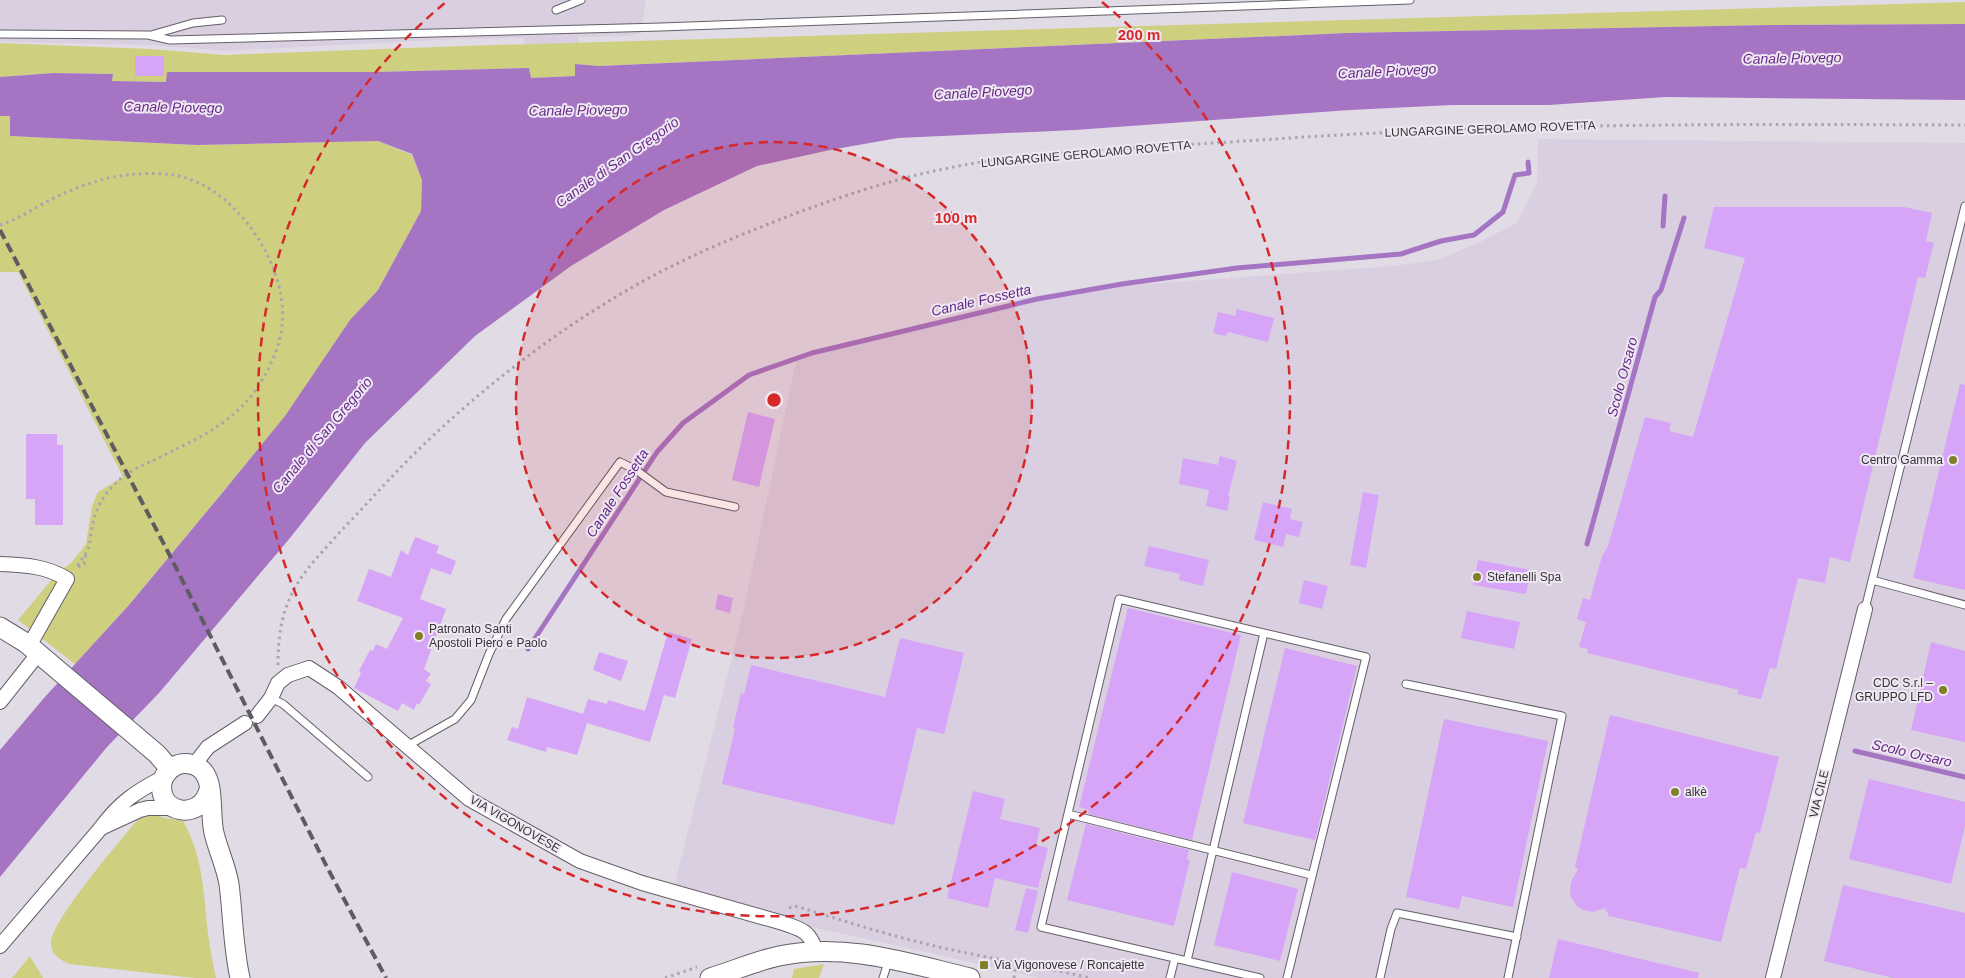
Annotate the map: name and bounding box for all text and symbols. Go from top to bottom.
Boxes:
text: 200 m [1118,26,1160,43]
water label: Canale Piovego [1742,49,1842,67]
water label: Canale Piovego [1337,60,1437,82]
water label: Canale Piovego [933,81,1033,103]
water label: Canale Piovego [123,98,223,116]
water label: Canale Piovego [528,101,628,119]
water label: Canale di San Gregorio [552,113,682,211]
street label: LUNGARGINE GEROLAMO ROVETTA [1384,118,1596,140]
street label: LUNGARGINE GEROLAMO ROVETTA [980,138,1192,170]
text: 100 m [935,209,977,226]
water label: Canale Fossetta [930,281,1033,319]
water label: Scolo Orsaro [1604,335,1640,419]
water label: Canale di San Gregorio [269,374,375,496]
centre of rings [765,391,783,409]
water label: Canale Fossetta [583,446,652,540]
place label: Centro Gamma [1861,453,1943,467]
marker: Centro Gamma [1947,454,1959,466]
place label: Stefanelli Spa [1487,570,1561,584]
marker: Stefanelli Spa [1471,571,1483,583]
place label: Patronato Santi Apostoli Piero e Paolo [429,622,547,650]
marker: Patronato Santi Apostoli Piero e Paolo [413,630,425,642]
place label: CDC S.r.l – GRUPPO LFD [1855,676,1933,704]
marker: CDC S.r.l – GRUPPO LFD [1937,684,1949,696]
water label: Scolo Orsaro [1870,736,1954,770]
street label: VIA CILE [1806,769,1832,819]
place label: alkè [1685,785,1707,799]
marker: alkè [1669,786,1681,798]
street label: VIA VIGONOVESE [467,792,563,856]
place label: Via Vigonovese / Roncajette [994,958,1145,972]
marker: Via Vigonovese / Roncajette [978,959,990,971]

